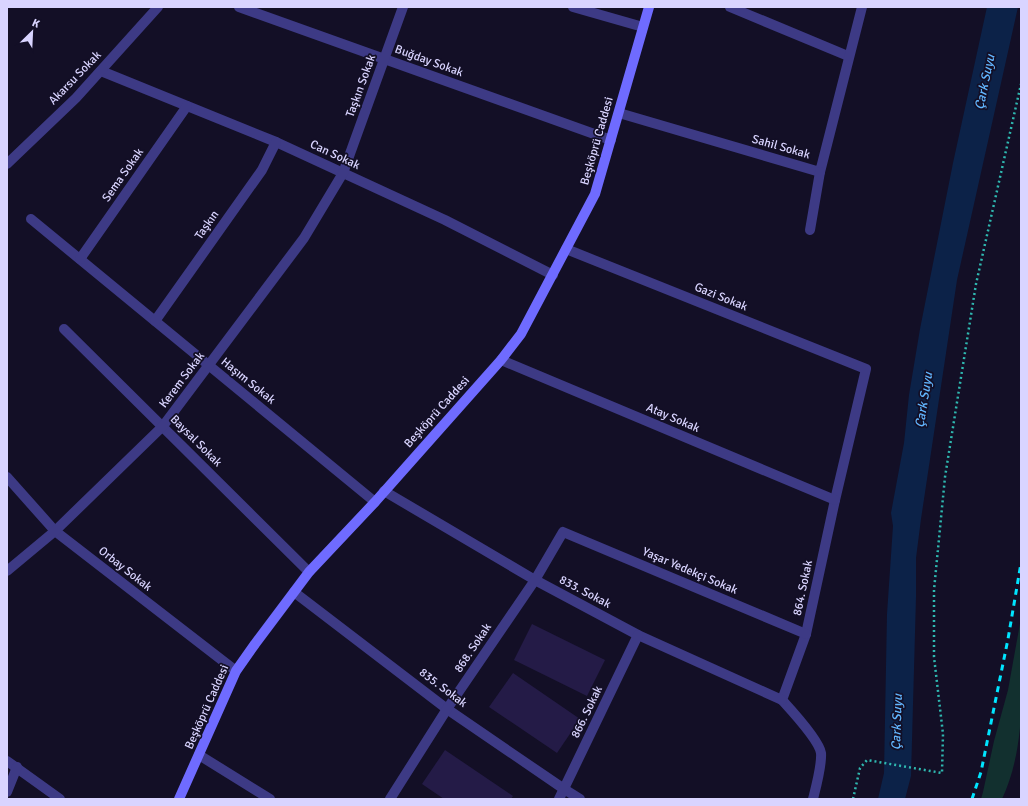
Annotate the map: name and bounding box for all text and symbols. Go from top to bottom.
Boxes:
north arrow [12,12,52,52]
text: K [30,16,42,31]
street label: Buğday Sokak [393,42,465,80]
street label: Akarsu Sokak [46,48,104,108]
water label: Çark Suyu [971,52,999,111]
street label: Taşkın Sokak [343,53,379,119]
street label: Beşköprü Caddesi [577,95,617,187]
street label: Sahil Sokak [750,132,812,162]
street label: Can Sokak [308,137,362,173]
street label: Sema Sokak [99,145,147,205]
street label: Taşkın [192,208,222,242]
street label: Gazi Sokak [692,280,750,314]
street label: Kerem Sokak [156,349,208,411]
street label: Haşım Sokak [218,354,278,408]
water label: Çark Suyu [912,370,936,429]
street label: Beşköprü Caddesi [401,373,473,451]
street label: Atay Sokak [644,400,702,436]
street label: Baysal Sokak [167,412,225,470]
street label: Orbay Sokak [95,543,155,595]
street label: Yaşar Yedekçi Sokak [640,544,740,598]
street label: 864. Sokak [790,559,816,617]
street label: 833. Sokak [557,572,613,612]
street label: 868. Sokak [451,620,495,676]
street label: Beşköprü Caddesi [182,662,232,752]
street label: 835. Sokak [416,665,470,711]
street label: 866. Sokak [568,683,606,741]
water label: Çark Suyu [888,693,906,750]

